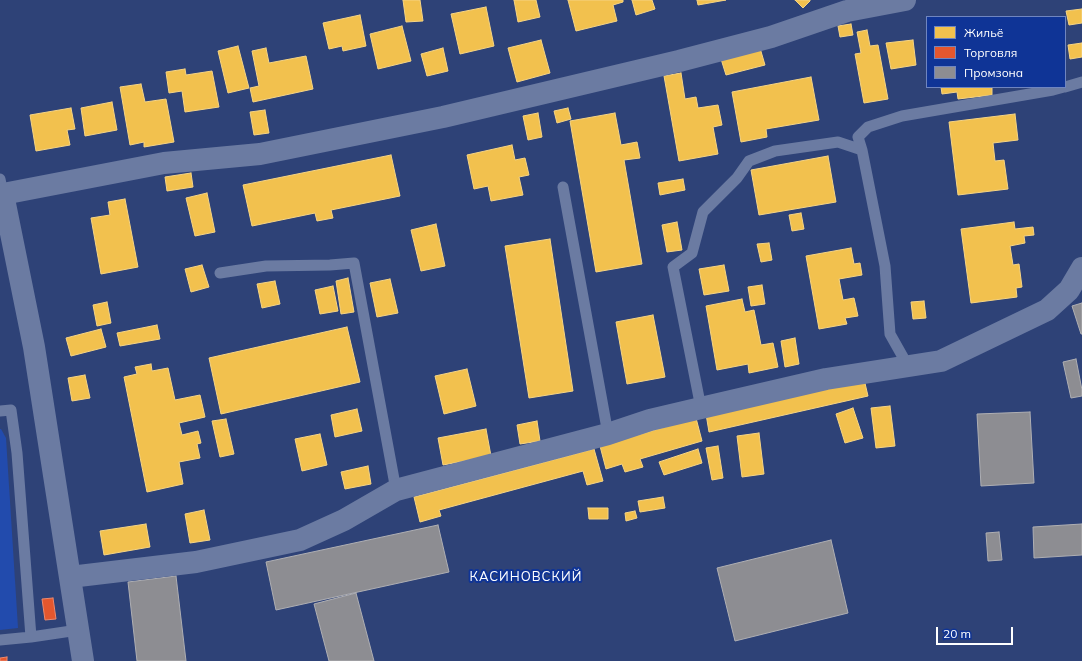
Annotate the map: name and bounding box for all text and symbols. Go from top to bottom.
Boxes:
legend [926,16,1066,88]
text: Жильё [964,25,1003,40]
text: Торговля [964,45,1017,60]
text: Промзона [964,65,1023,80]
district label: КАСИНОВСКИЙ [470,569,582,585]
scale bar [938,619,1015,645]
text: 20 m [943,626,971,641]

